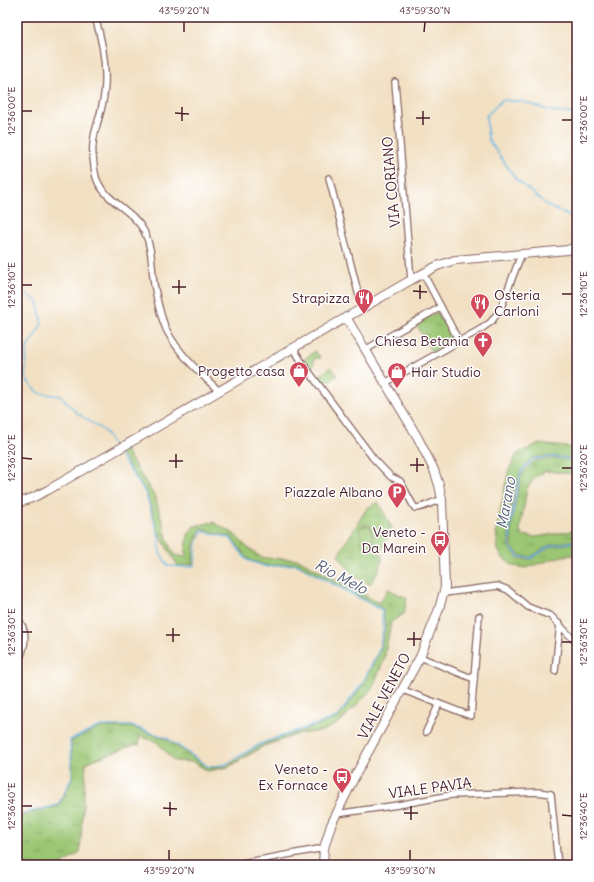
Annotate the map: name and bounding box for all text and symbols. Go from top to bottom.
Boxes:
text: 43°59'20"N [159,4,209,17]
text: 43°59'30"N [400,4,450,17]
text: 12°36'00"E [5,87,18,135]
text: 12°36'00"E [577,96,590,144]
street label: VIA CORIANO [378,135,404,228]
text: 12°36'10"E [5,262,18,308]
text: 12°36'10"E [577,271,590,317]
place label: Osteria Carloni [494,286,540,320]
restaurant icon: Strapizza [353,287,375,315]
place label: Strapizza [292,289,350,307]
restaurant icon: Osteria Carloni [469,292,491,320]
church icon: Chiesa Betania [472,330,494,358]
place label: Chiesa Betania [375,332,469,350]
shop icon: Progetto casa [288,360,310,388]
shop icon: Hair Studio [386,361,408,389]
place label: Progetto casa [198,362,285,380]
place label: Hair Studio [411,363,481,381]
text: 12°36'20"E [5,434,18,482]
text: 12°36'20"E [577,444,590,492]
water label: Marano [492,474,520,530]
parking icon: Piazzale Albano [386,481,408,509]
place label: Piazzale Albano [284,483,383,501]
place label: Veneto - Da Marein [361,523,426,557]
bus stop icon: Veneto - Da Marein [429,529,451,557]
water label: Rio Melo [312,555,372,599]
text: 12°36'30"E [5,608,18,656]
text: 12°36'30"E [577,618,590,666]
street label: VIALE VENETO [354,649,414,742]
place label: Veneto - Ex Fornace [258,760,328,794]
bus stop icon: Veneto - Ex Fornace [331,766,353,794]
street label: VIALE PAVIA [387,773,473,803]
text: 12°36'40"E [5,782,18,830]
text: 12°36'40"E [577,792,590,840]
text: 43°59'20"N [144,864,194,877]
text: 43°59'30"N [385,864,435,877]

